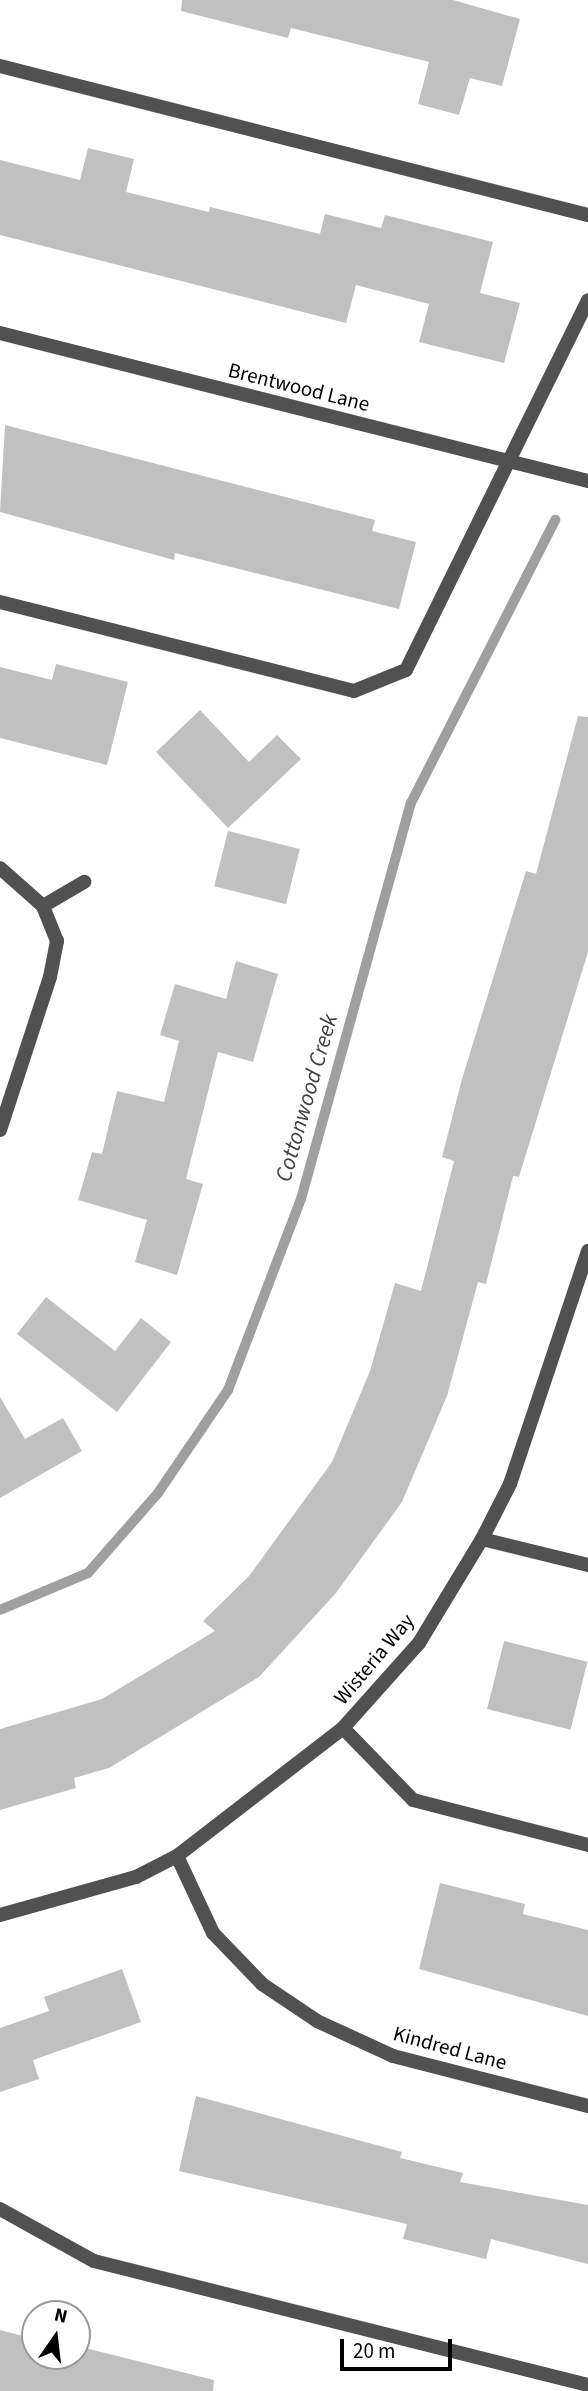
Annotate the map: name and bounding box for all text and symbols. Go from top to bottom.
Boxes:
street label: Brentwood Lane [226,357,372,417]
water label: Cottonwood Creek [270,1011,344,1185]
street label: Wisteria Way [329,1608,419,1710]
street label: Kindred Lane [390,2021,510,2075]
north arrow [21,2300,91,2370]
text: N [51,2301,70,2331]
scale bar [343,2324,455,2368]
text: 20 m [353,2336,395,2366]

